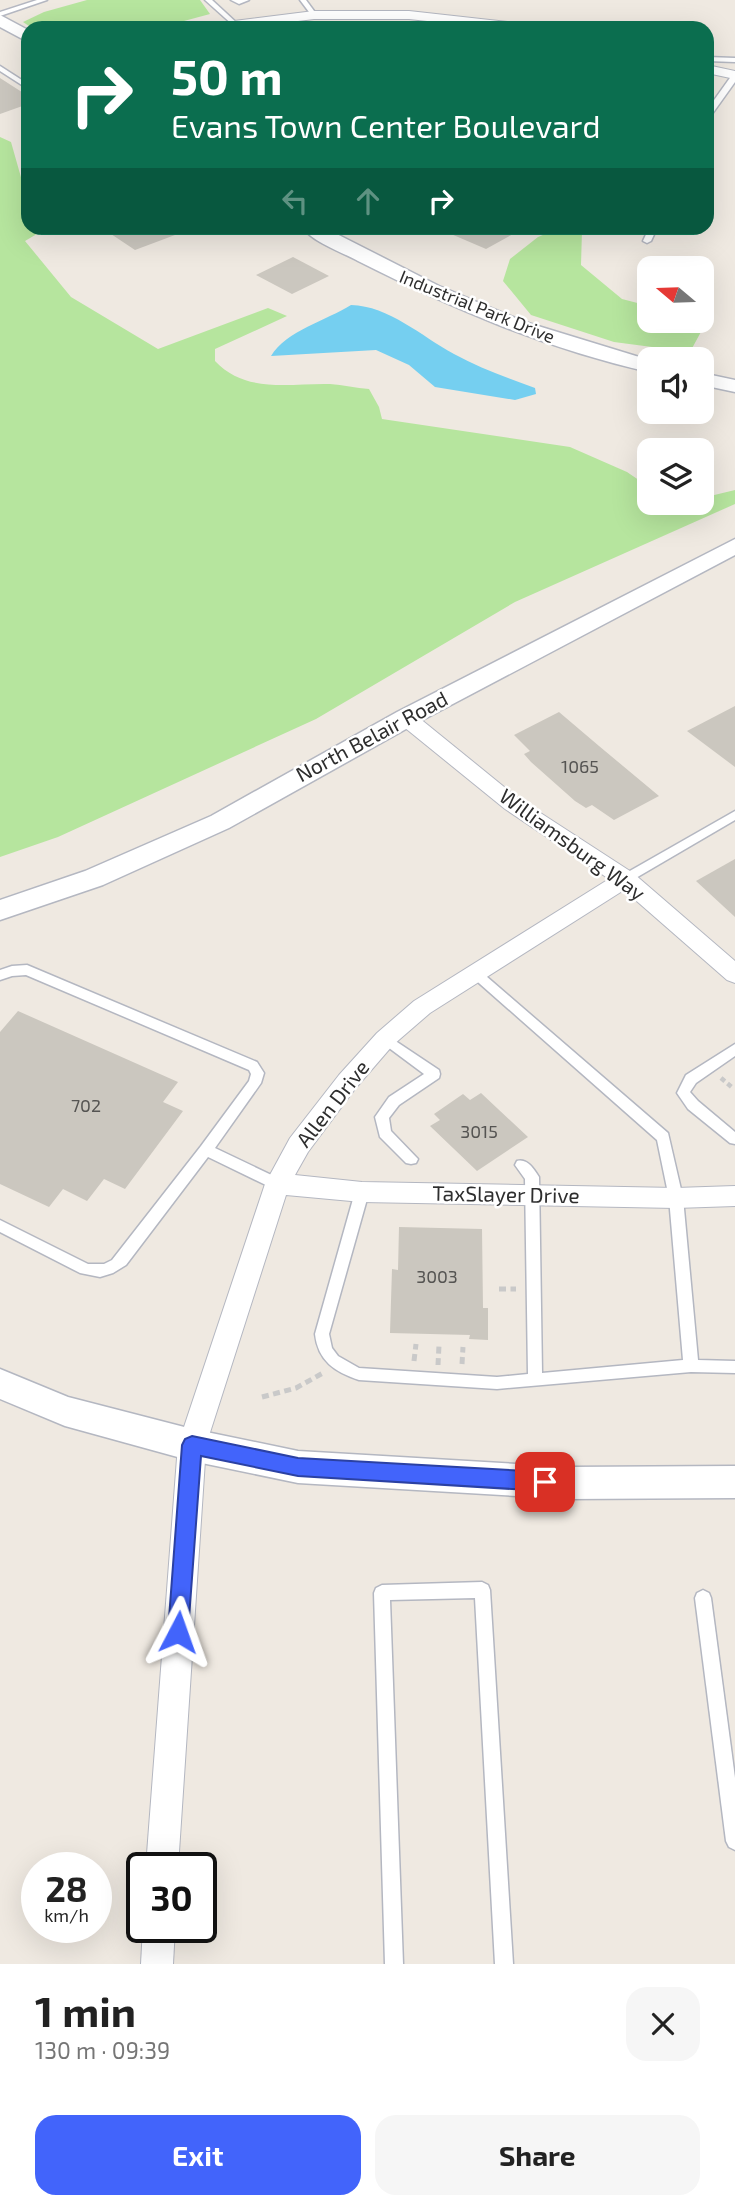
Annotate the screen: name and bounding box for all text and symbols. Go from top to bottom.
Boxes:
text: 50 m [171,46,283,105]
icon: right [56,49,147,140]
text: Evans Town Center Boulevard [171,106,600,144]
icon: left [276,182,314,220]
icon: ahead [349,182,387,220]
icon: right [422,182,460,220]
north arrow [637,256,714,332]
map controls [637,256,714,515]
street label: Industrial Park Drive [396,265,558,347]
button: sound [637,347,714,424]
button: layers [637,438,714,515]
street label: North Belair Road [291,685,451,786]
house number: 1065 [561,755,599,777]
street label: Williamsburg Way [495,783,651,905]
street label: Allen Drive [290,1055,374,1152]
house number: 702 [71,1094,101,1116]
house number: 3015 [460,1120,498,1142]
street label: TaxSlayer Drive [432,1180,580,1207]
house number: 3003 [416,1265,458,1287]
pin [515,1452,575,1512]
icon: arrive [526,1463,564,1501]
position arrow [141,1595,215,1669]
speed limit sign: 30 [126,1852,217,1943]
text: 28 [45,1867,88,1909]
text: km/h [44,1904,89,1926]
text: 1 min [35,1985,136,2035]
button: close [626,1987,700,2061]
text: 130 m · 09:39 [35,2036,170,2064]
button: Exit [35,2115,361,2195]
button: Share [375,2115,700,2195]

